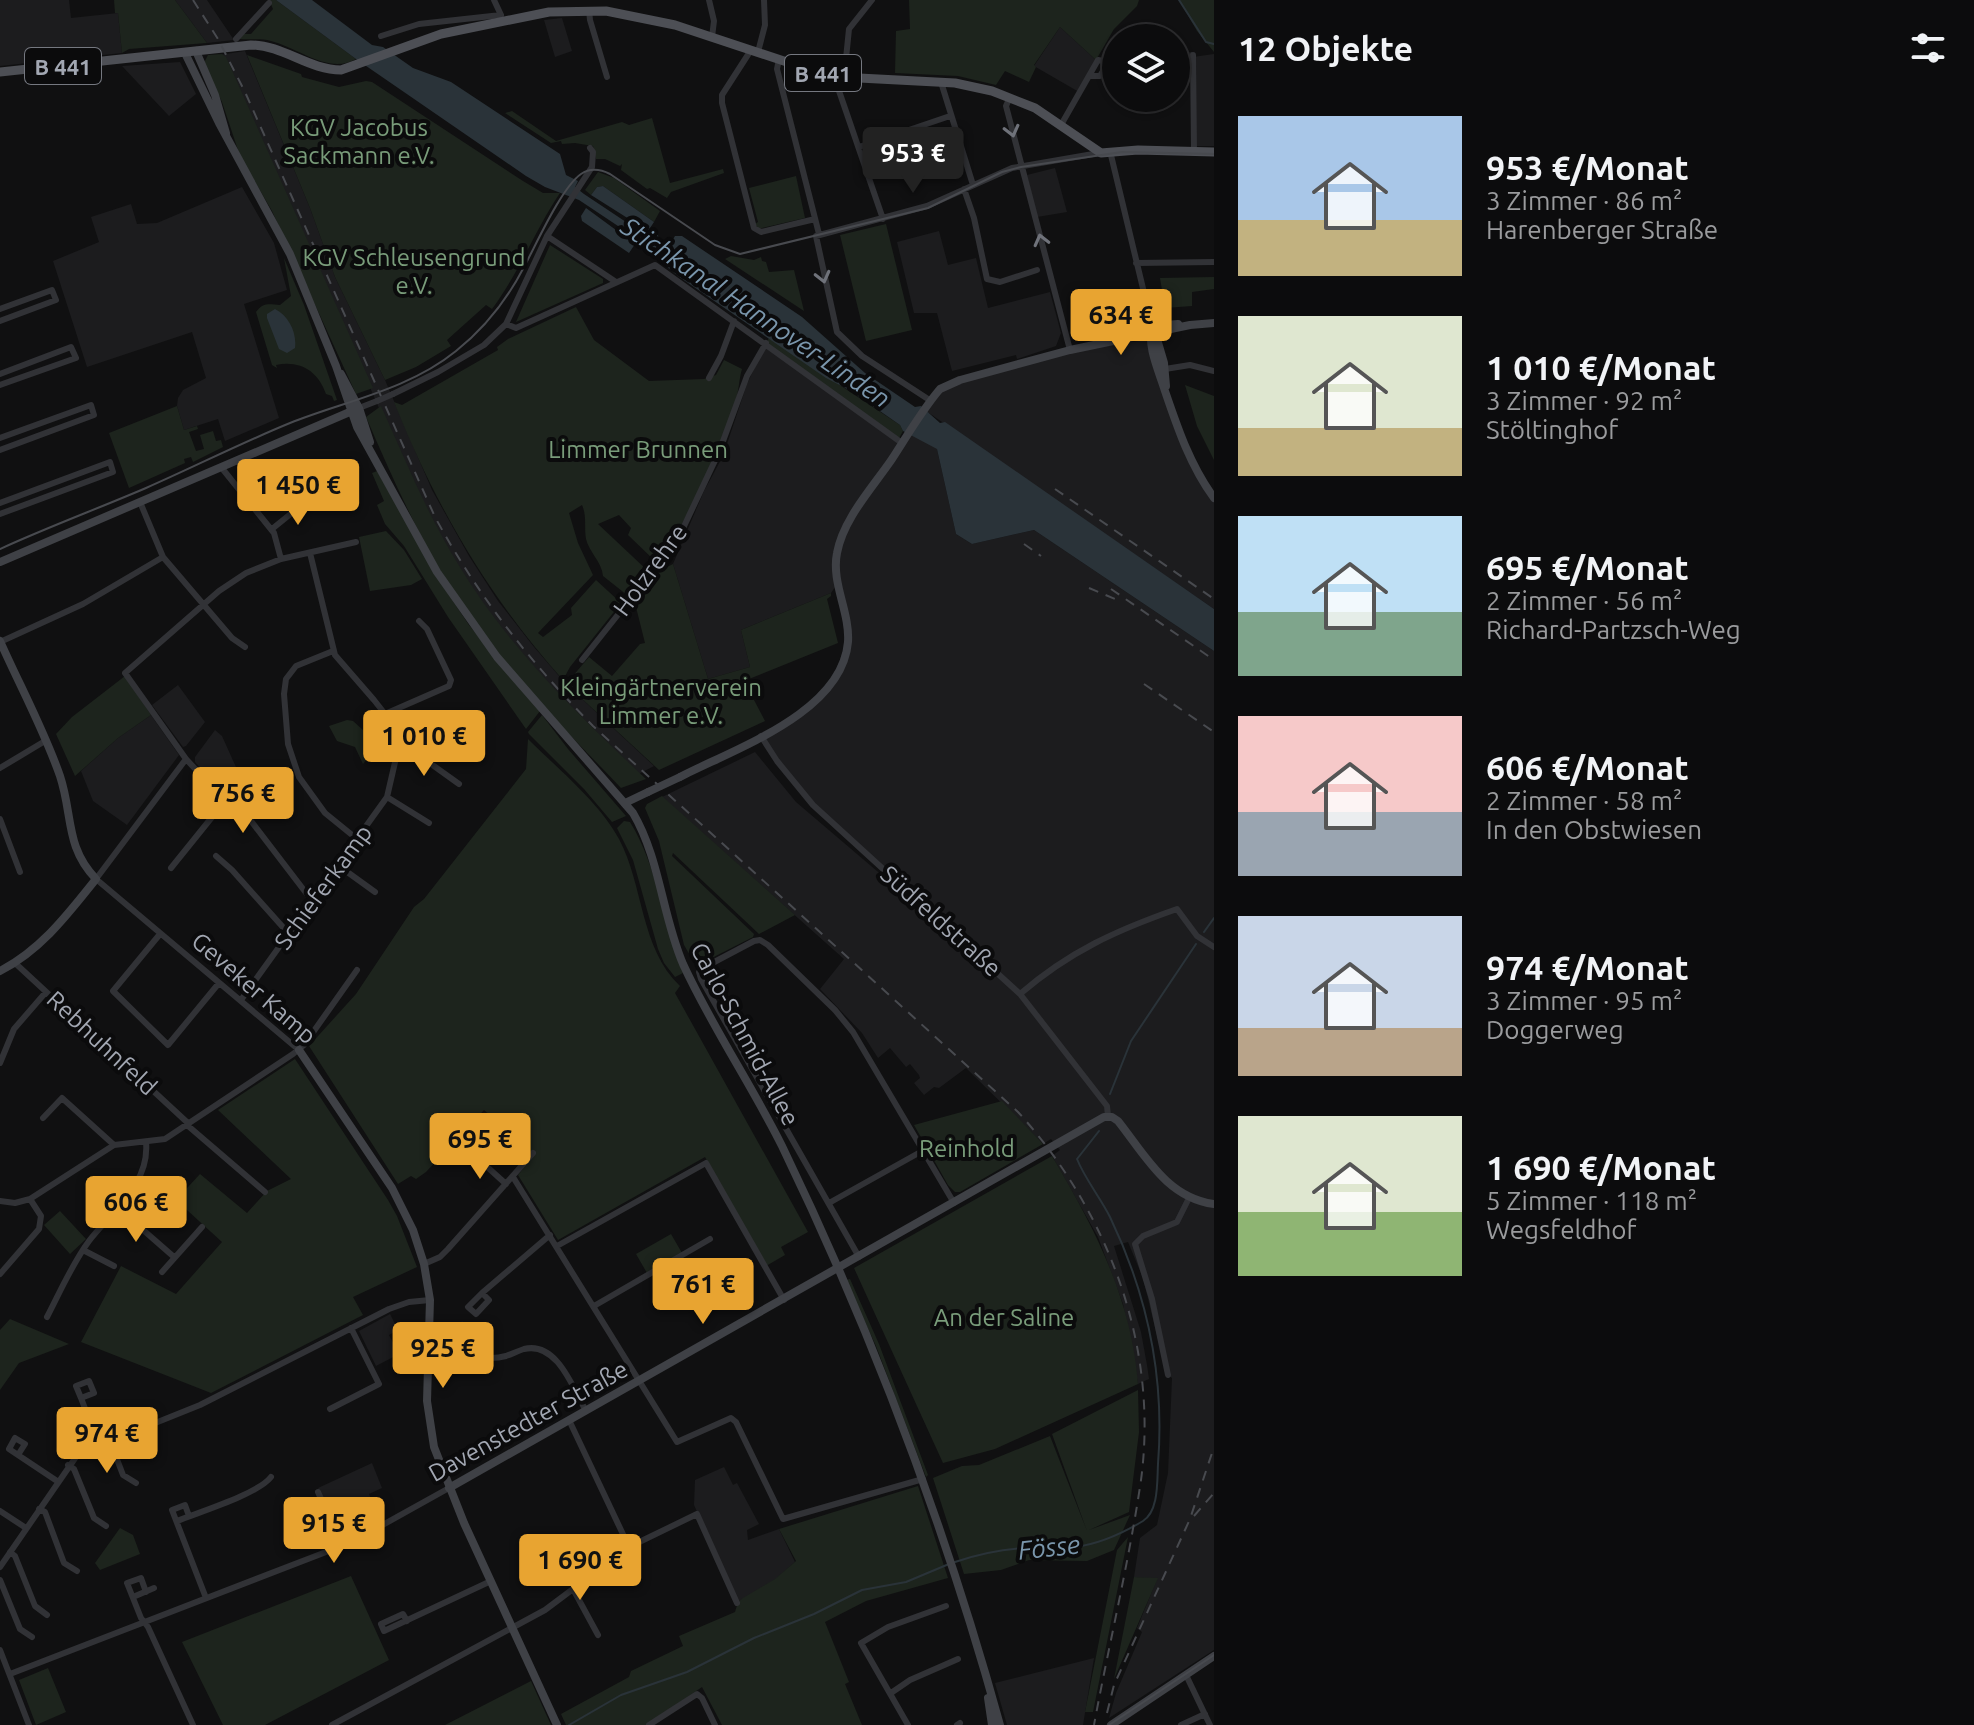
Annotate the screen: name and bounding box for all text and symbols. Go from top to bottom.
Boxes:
map controls [1102,24,1190,112]
button: layers [1102,24,1190,112]
icon: filters [1906,26,1950,70]
text: 12 Objekte [1238,29,1413,67]
road number: B 441 [25,48,101,84]
road number: B 441 [785,55,861,91]
park label: KGV Jacobus Sackmann e.V. [283,114,435,169]
one-way arrow [1003,123,1020,137]
pin: 953 € [857,127,969,195]
text: 953 € [881,138,945,167]
icon: home [1302,148,1398,244]
text: 953 €/Monat [1486,148,1689,186]
text: 3 Zimmer · 86 m² [1486,186,1682,215]
water label: Stichkanal Hannover-Linden [615,210,896,413]
text: Harenberger Straße [1486,215,1718,244]
one-way arrow [1034,234,1051,248]
park label: KGV Schleusengrund e.V. [303,244,525,299]
one-way arrow [814,269,831,283]
pin: 634 € [1065,289,1177,357]
text: 634 € [1089,300,1153,329]
icon: home [1302,348,1398,444]
text: 1 010 €/Monat [1486,348,1716,386]
text: 3 Zimmer · 92 m² [1486,386,1682,415]
text: Stöltinghof [1486,415,1618,444]
park label: Limmer Brunnen [548,436,728,463]
pin: 1 450 € [224,459,372,527]
text: 1 450 € [255,470,341,499]
street label: Holzrehre [608,519,692,621]
icon: home [1302,548,1398,644]
text: 695 €/Monat [1486,548,1689,586]
text: 2 Zimmer · 56 m² [1486,586,1682,615]
text: Richard-Partzsch-Weg [1486,615,1741,644]
park label: Kleingärtnerverein Limmer e.V. [560,674,762,729]
pin: 1 010 € [350,710,498,778]
text: 1 010 € [381,721,467,750]
icon: home [1302,748,1398,844]
text: 606 €/Monat [1486,748,1689,786]
pin: 756 € [187,767,299,835]
text: 756 € [211,778,275,807]
text: 2 Zimmer · 58 m² [1486,786,1682,815]
text: In den Obstwiesen [1486,815,1702,844]
street label: Schieferkamp [269,820,377,954]
street label: Südfeldstraße [875,860,1007,982]
street label: Geveker Kamp [187,927,321,1049]
street label: Carlo-Schmid-Allee [685,938,805,1130]
icon: home [1302,948,1398,1044]
text: 974 €/Monat [1486,948,1689,986]
street label: Rebhuhnfeld [42,985,162,1101]
text: 3 Zimmer · 95 m² [1486,986,1682,1015]
text: Doggerweg [1486,1015,1624,1044]
pin: 695 € [424,1113,536,1181]
text: 695 € [448,1124,512,1153]
park label: Reinhold [919,1135,1015,1162]
icon: home [1302,1148,1398,1244]
text: 1 690 €/Monat [1486,1148,1716,1186]
pin: 606 € [80,1176,192,1244]
text: 5 Zimmer · 118 m² [1486,1186,1697,1215]
text: 606 € [104,1187,168,1216]
text: Wegsfeldhof [1486,1215,1636,1244]
pin: 761 € [647,1258,759,1326]
text: 761 € [671,1269,735,1298]
park label: An der Saline [934,1304,1074,1331]
pin: 925 € [387,1322,499,1390]
text: 925 € [411,1333,475,1362]
street label: Davenstedter Straße [424,1355,632,1487]
pin: 974 € [51,1407,163,1475]
text: 974 € [75,1418,139,1447]
pin: 915 € [278,1497,390,1565]
text: 915 € [302,1508,366,1537]
water label: Fösse [1017,1529,1081,1565]
pin: 1 690 € [506,1534,654,1602]
text: 1 690 € [537,1545,623,1574]

